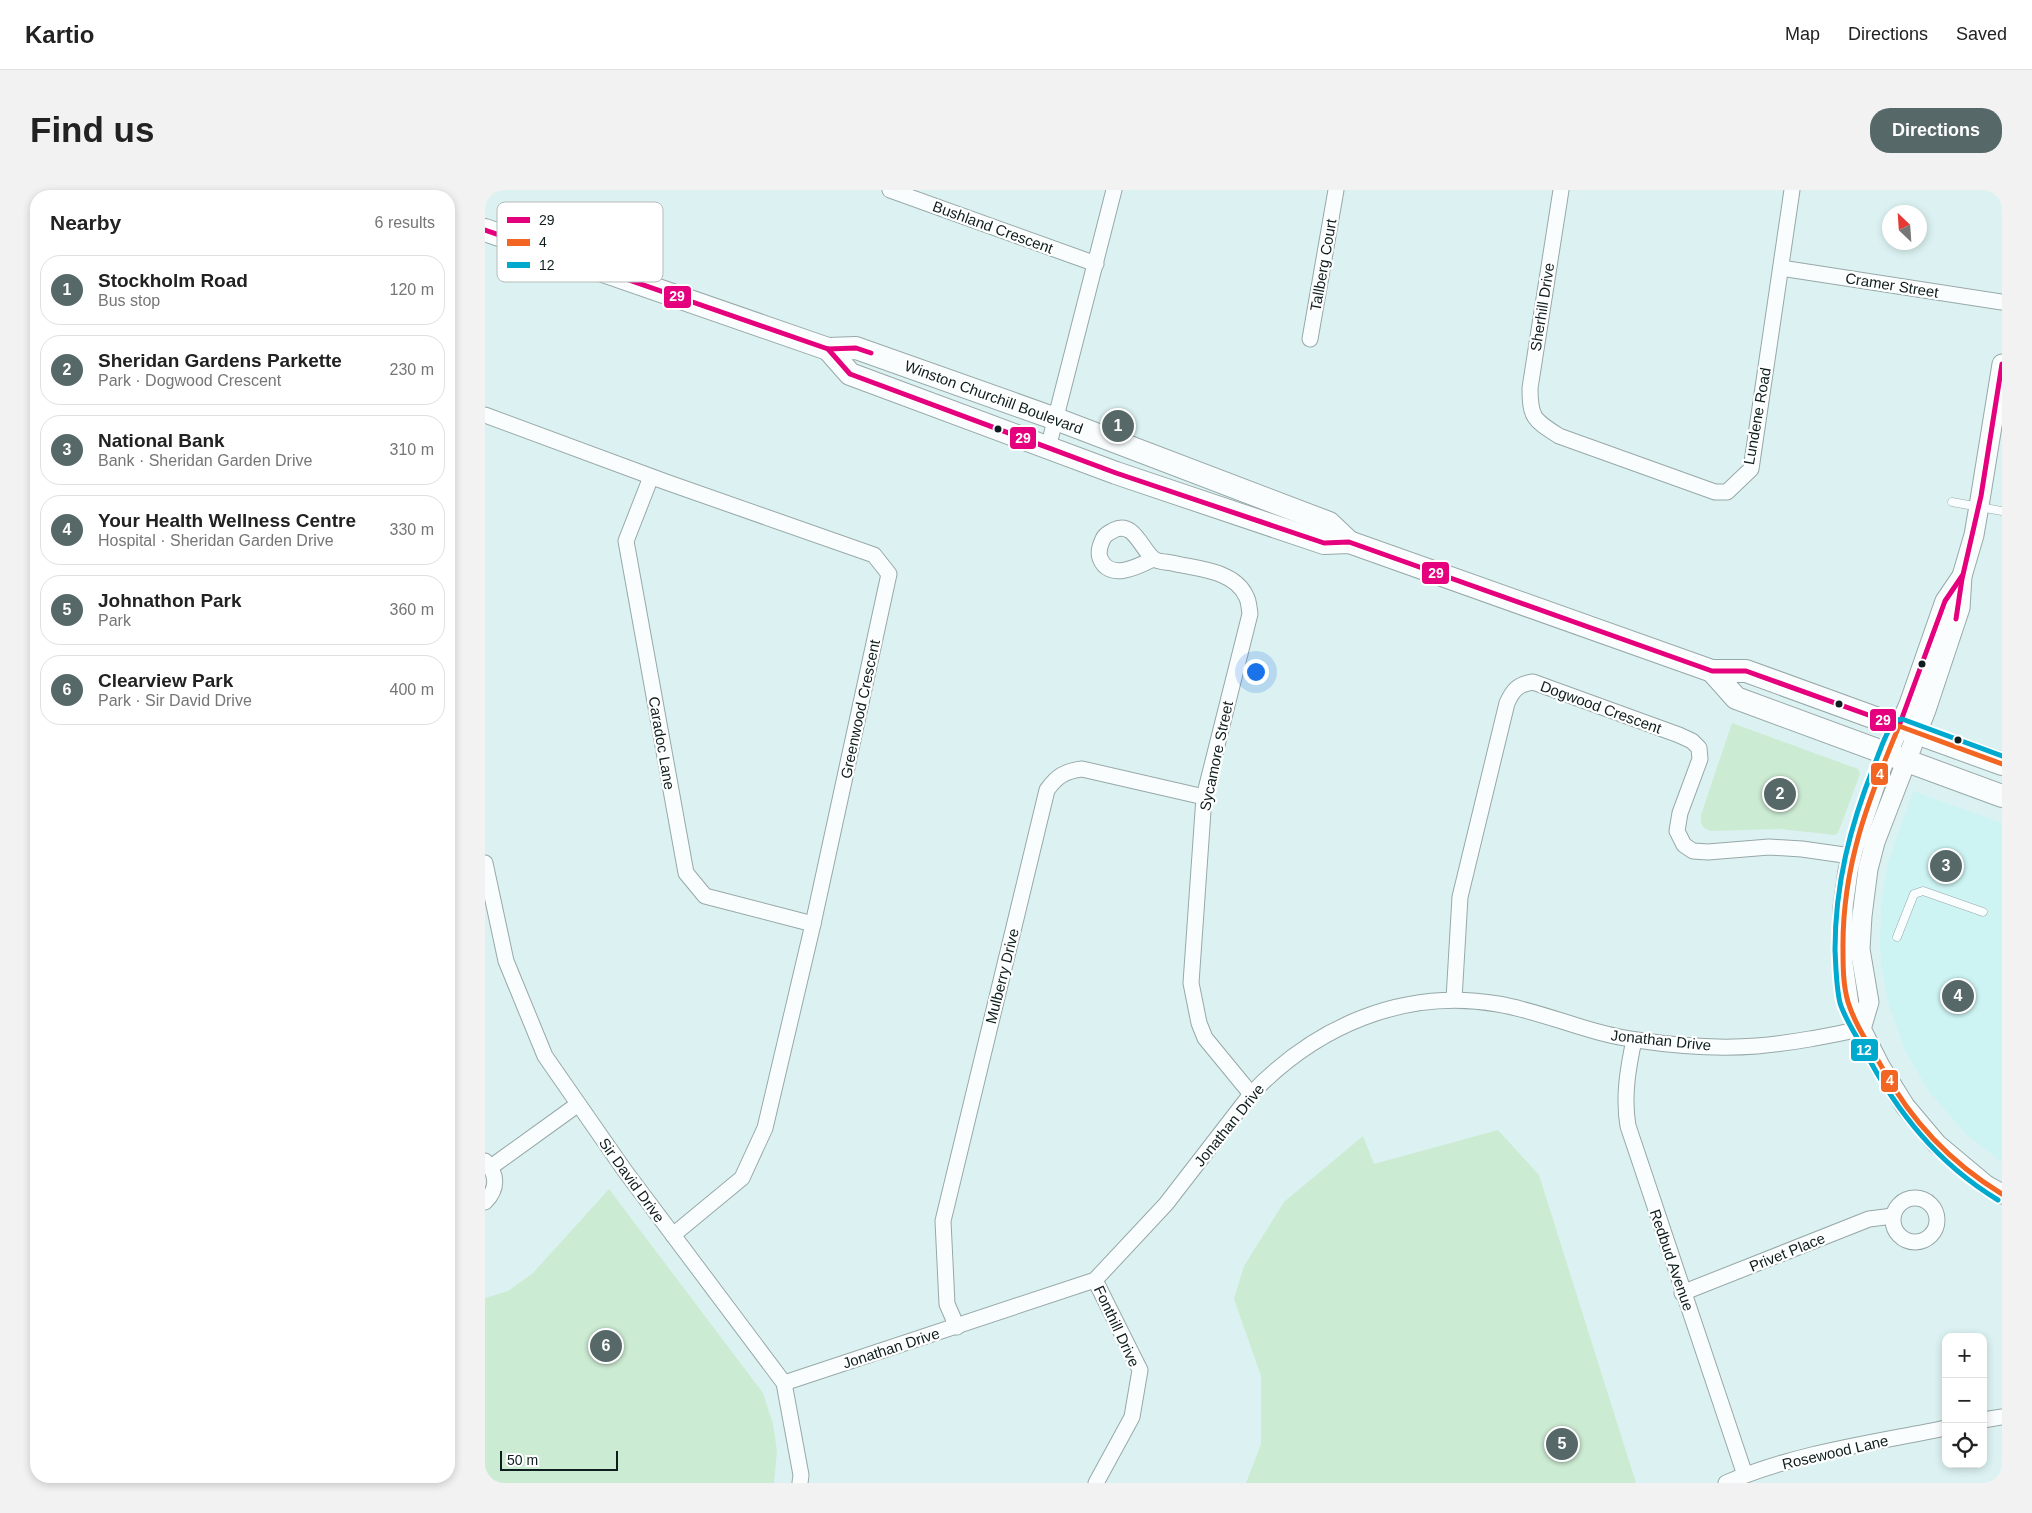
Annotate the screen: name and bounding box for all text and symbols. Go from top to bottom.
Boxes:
text: Kartio [25,21,94,48]
text: Map [1785,24,1820,44]
text: Directions [1848,24,1928,44]
text: Saved [1956,24,2007,44]
button: Directions [1870,108,2002,153]
text: Find us [30,110,154,149]
street label: Bushland Crescent [931,197,1056,257]
legend [497,202,663,282]
north arrow [1882,205,1927,250]
text: Nearby [50,211,121,234]
text: 29 [539,212,555,228]
text: 6 results [375,214,435,231]
street label: Tallberg Court [1307,217,1340,312]
text: 4 [539,234,547,250]
text: 12 [539,257,555,273]
street label: Sherhill Drive [1527,262,1557,352]
street label: Cramer Street [1844,269,1941,301]
text: Stockholm Road [98,270,248,291]
text: 1 [63,281,71,298]
text: 120 m [390,281,434,298]
line badge: 29 [663,285,692,309]
text: 29 [669,288,685,304]
text: Bus stop [98,292,160,309]
text: Sheridan Gardens Parkette [98,350,342,371]
street label: Winston Churchill Boulevard [903,357,1085,437]
text: 2 [63,361,71,378]
text: 230 m [390,361,434,378]
street label: Lundene Road [1740,366,1774,466]
text: Park · Dogwood Crescent [98,372,281,389]
pin: 1 [1102,407,1134,445]
unlabelled marker [993,424,1003,434]
line badge: 29 [1009,426,1037,450]
text: National Bank [98,430,225,451]
text: 29 [1015,430,1031,446]
text: 3 [63,441,71,458]
text: 310 m [390,441,434,458]
text: Bank · Sheridan Garden Drive [98,452,312,469]
text: Your Health Wellness Centre [98,510,356,531]
text: 4 [63,521,71,538]
text: 330 m [390,521,434,538]
text: Hospital · Sheridan Garden Drive [98,532,334,549]
line badge: 29 [1421,561,1450,585]
text: 29 [1428,565,1444,581]
text: Johnathon Park [98,590,242,611]
text: 5 [63,601,71,618]
text: 360 m [390,601,434,618]
text: Park [98,612,131,629]
street label: Greenwood Crescent [837,637,883,780]
your location [1243,659,1269,685]
unlabelled marker [1917,659,1927,669]
text: Clearview Park [98,670,233,691]
street label: Dogwood Crescent [1538,677,1665,737]
text: 6 [63,681,71,698]
text: 400 m [390,681,434,698]
text: Park · Sir David Drive [98,692,252,709]
street label: Caradoc Lane [645,695,679,791]
street label: Sycamore Street [1196,699,1236,812]
unlabelled marker [1834,699,1844,709]
line badge: 29 [1869,708,1897,732]
text: 29 [1875,712,1891,728]
unlabelled marker [1953,735,1963,745]
line badge: 4 [1870,762,1889,786]
text: 4 [1876,766,1884,782]
pin: 2 [1764,775,1796,813]
pin: 3 [1930,847,1962,885]
street label: Mulberry Drive [982,927,1022,1025]
pin: 4 [1942,977,1974,1015]
street label: Jonathan Drive [1610,1026,1712,1054]
line badge: 12 [1850,1038,1879,1062]
text: 12 [1856,1042,1872,1058]
line badge: 4 [1880,1069,1899,1093]
text: 4 [1886,1072,1894,1088]
street label: Jonathan Drive [1191,1080,1267,1170]
street label: Sir David Drive [596,1135,668,1225]
street label: Redbud Avenue [1647,1207,1697,1313]
street label: Privet Place [1747,1229,1827,1275]
street label: Fonthill Drive [1091,1283,1143,1369]
street label: Jonathan Drive [840,1324,942,1372]
pin: 6 [590,1327,622,1365]
map controls [1942,1333,1987,1468]
button: + [1942,1333,1987,1378]
button: − [1942,1378,1987,1423]
button: locate [1942,1423,1987,1468]
pin: 5 [1546,1425,1578,1463]
street label: Rosewood Lane [1780,1432,1890,1472]
scale bar [500,1448,617,1471]
text: 50 m [507,1452,538,1468]

